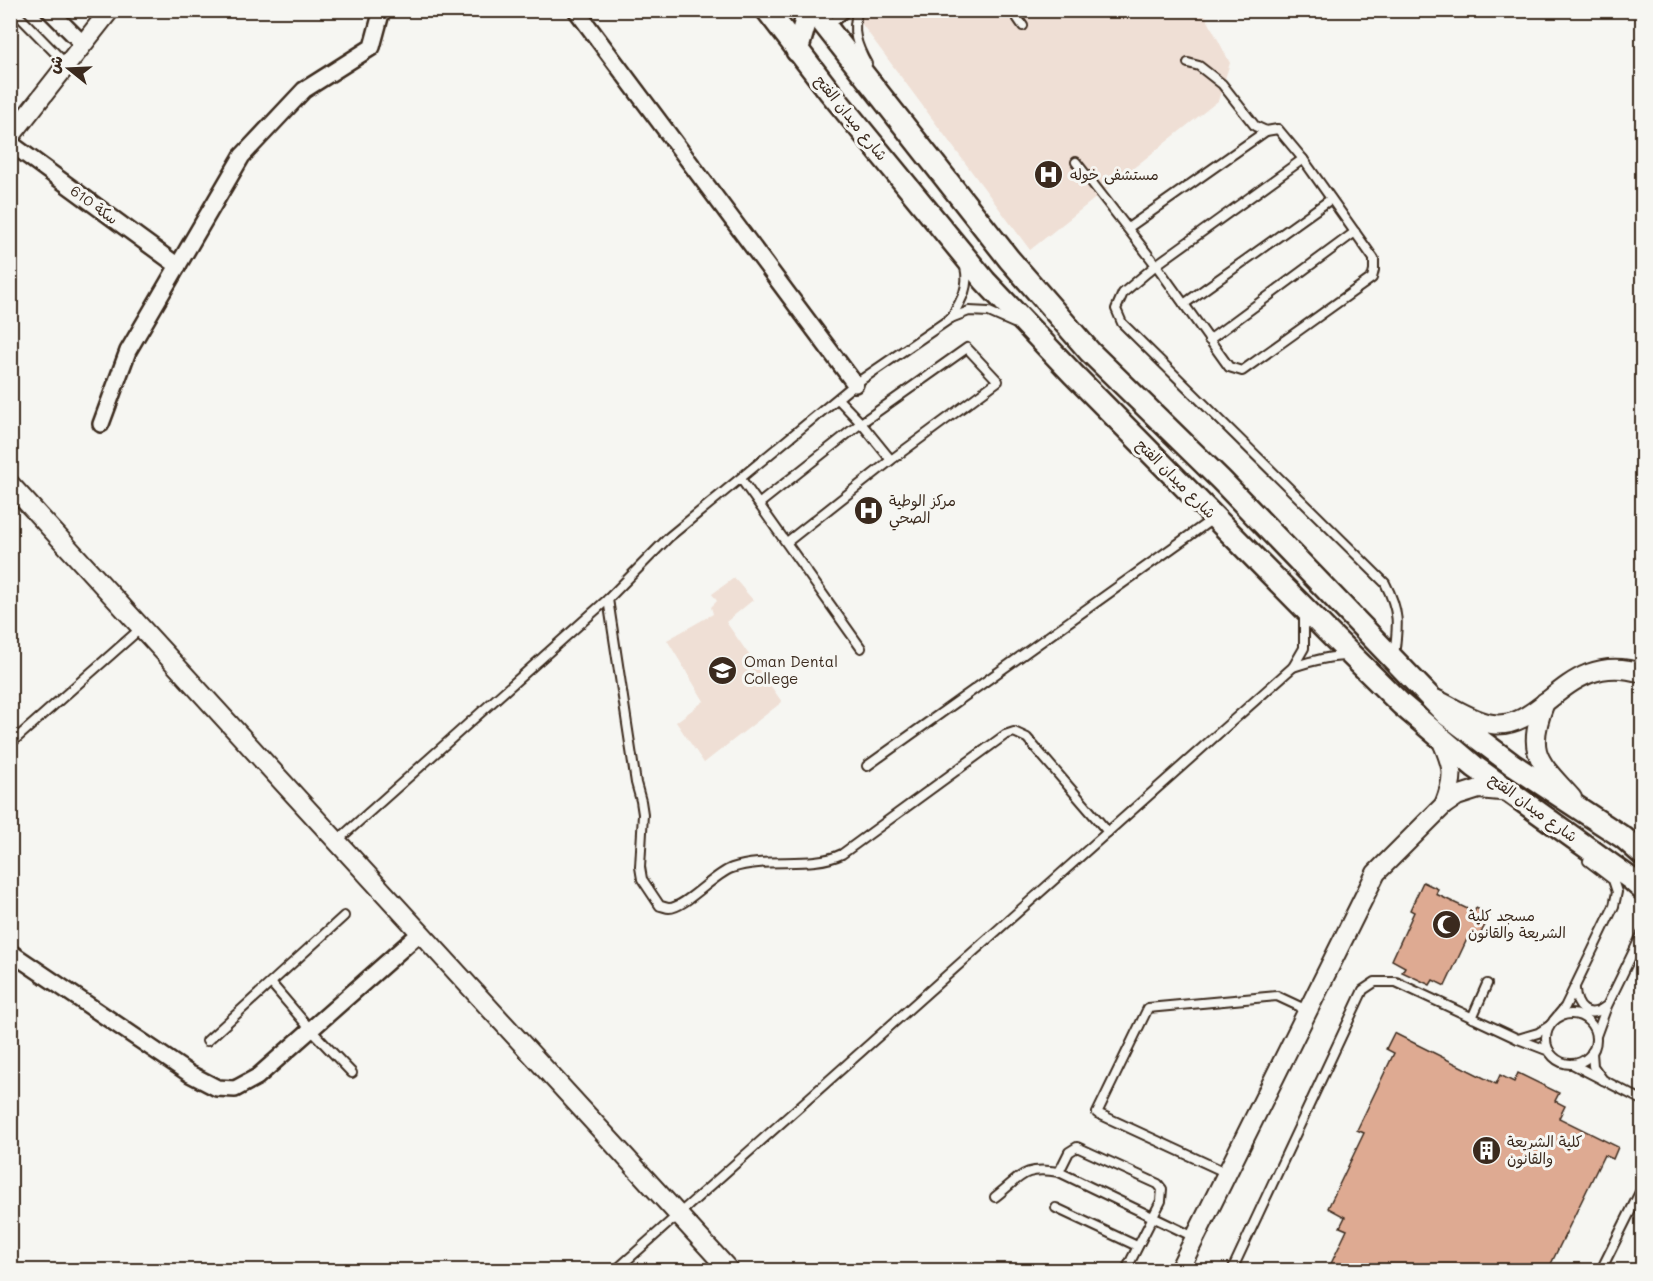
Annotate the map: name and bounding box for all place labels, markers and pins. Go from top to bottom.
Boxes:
hospital icon: مستشفى خوله [1033,159,1065,191]
place label: مستشفى خوله [1070,164,1159,185]
place label: مركز الوطية الصحي [889,490,956,531]
hospital icon: مركز الوطية الصحي [852,494,884,526]
place label: Oman Dental College [744,651,838,688]
school or university icon: Oman Dental College [707,655,739,687]
place label: مسجد كلية الشريعة والقانون [1468,905,1566,943]
mosque icon: مسجد كلية الشريعة والقانون [1431,909,1463,941]
place label: كلية الشريعة والقانون [1507,1131,1582,1169]
building icon: كلية الشريعة والقانون [1470,1135,1502,1167]

